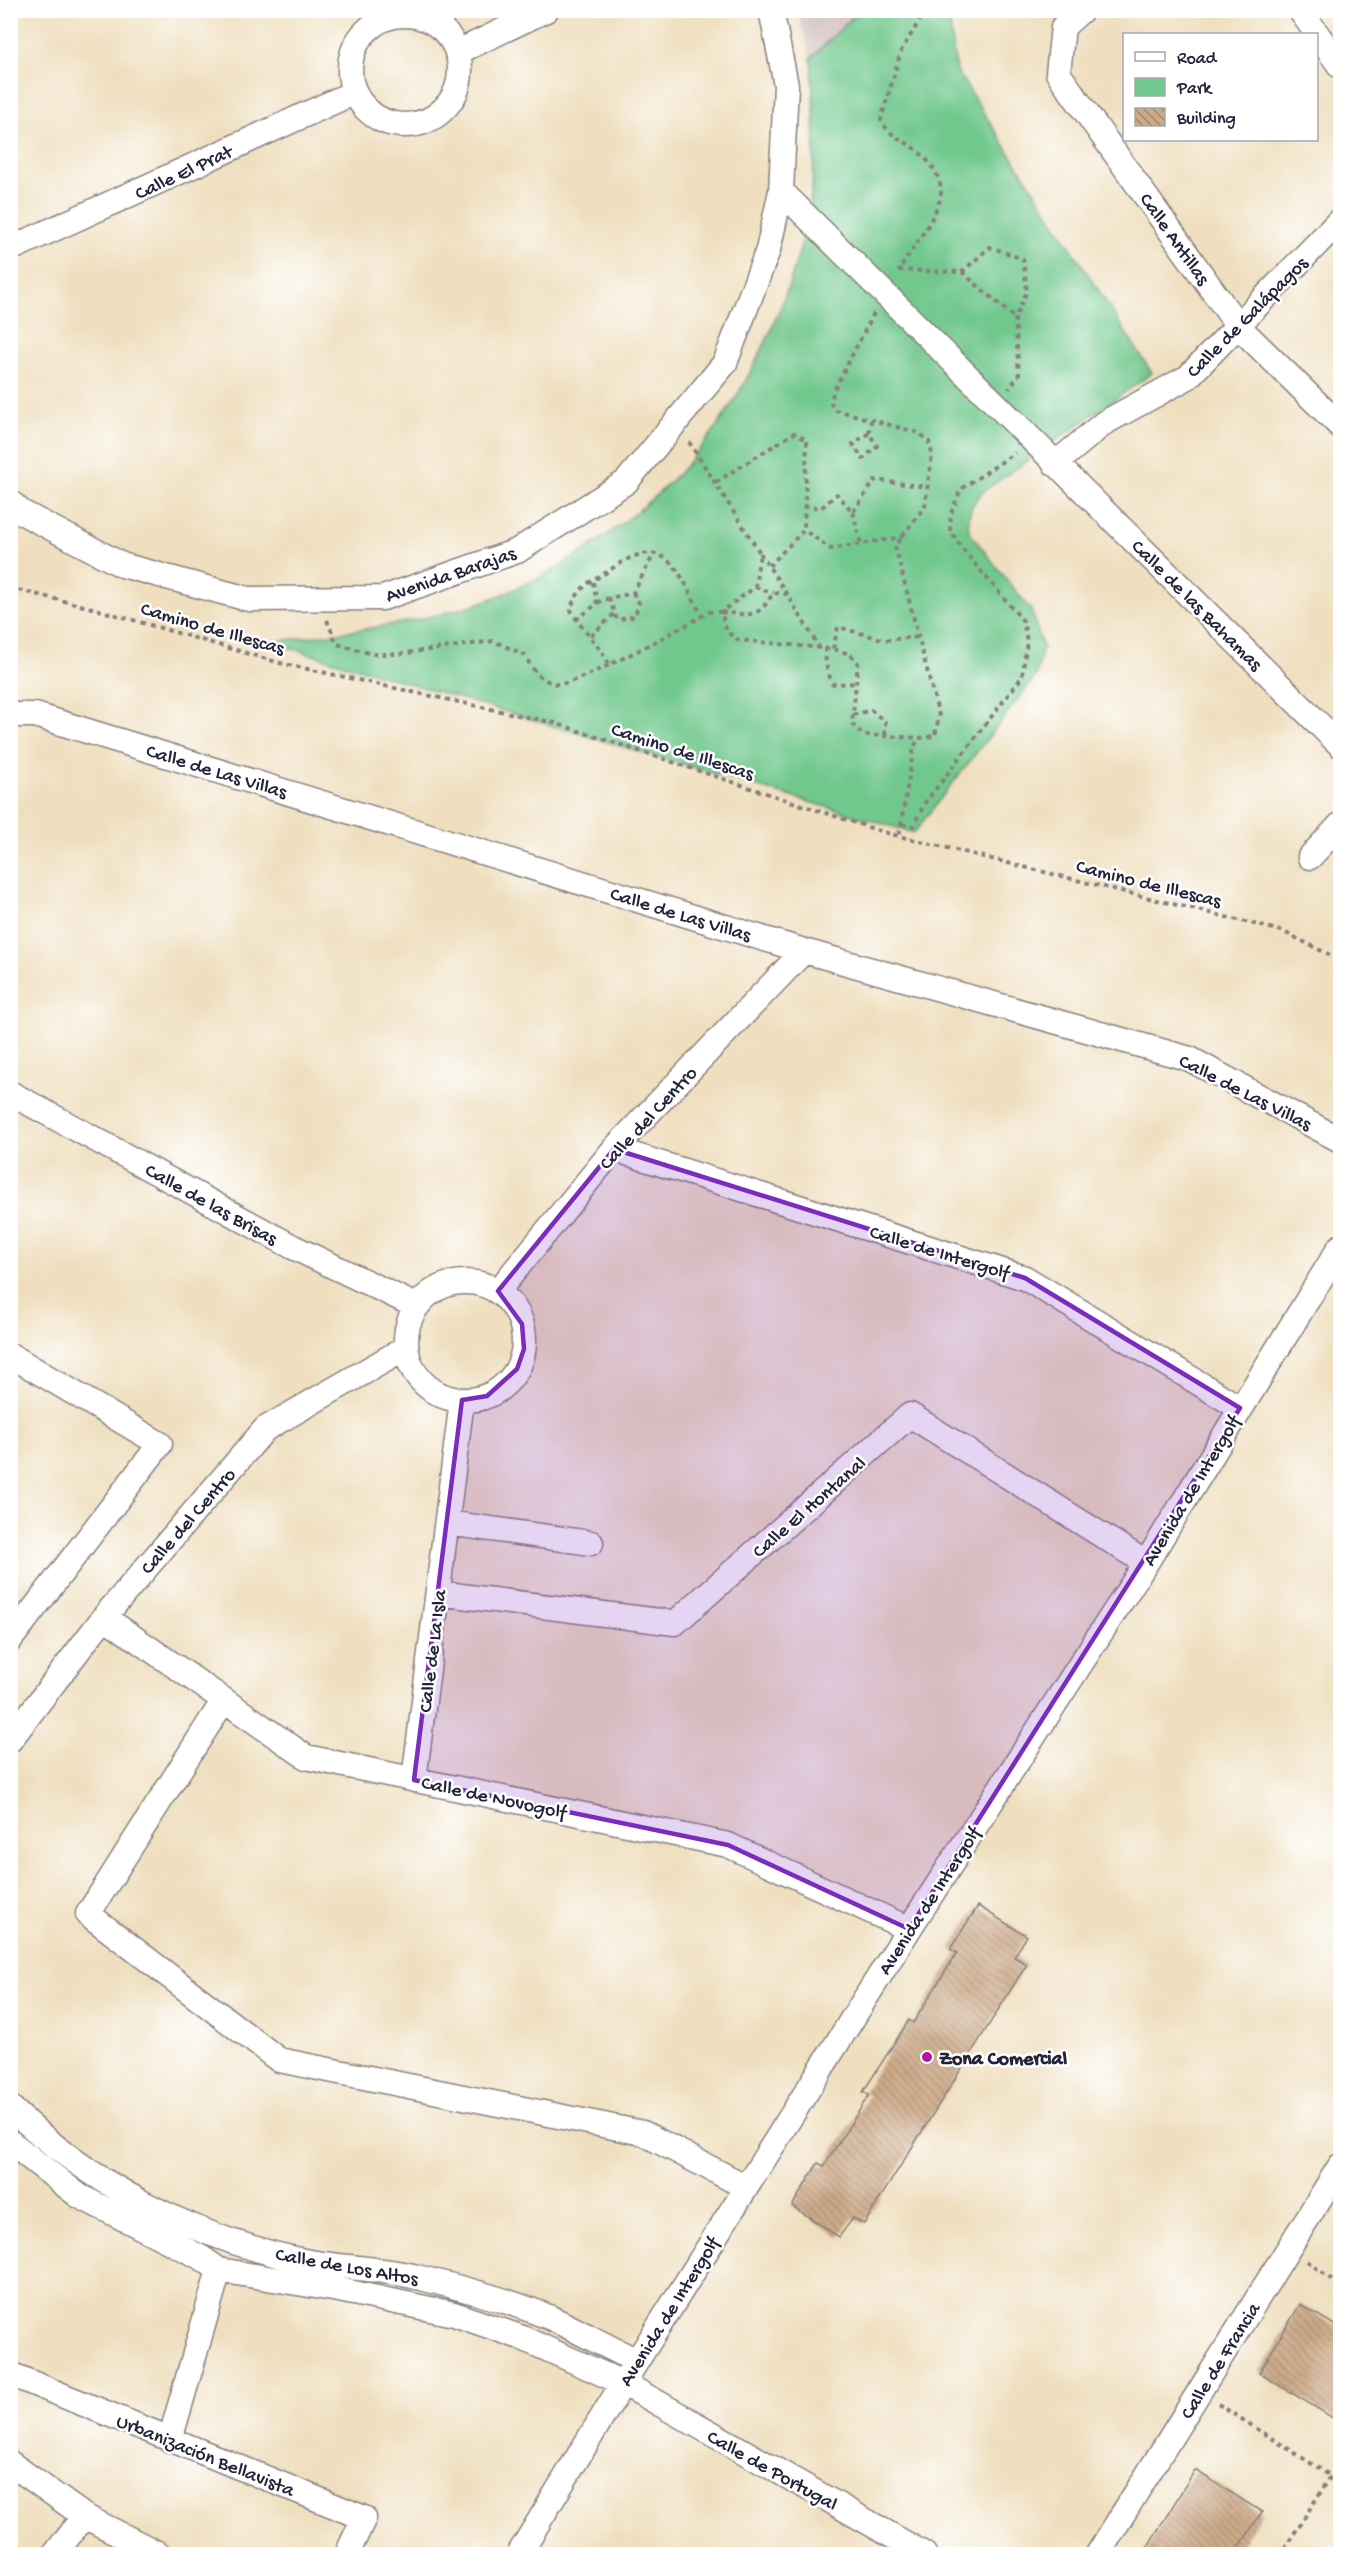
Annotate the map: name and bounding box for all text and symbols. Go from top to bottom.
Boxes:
legend [1123,33,1318,141]
text: Road [1177,49,1218,70]
text: Park [1176,79,1213,100]
text: Building [1176,109,1236,130]
street label: Calle El Prat [132,141,238,207]
street label: Calle Antillas [1133,190,1214,291]
street label: Calle de Galápagos [1183,253,1314,384]
street label: Calle de las Bahamas [1125,536,1266,677]
street label: Avenida Barajas [383,543,520,609]
street label: Camino de Illescas [138,599,287,662]
street label: Camino de Illescas [608,719,757,787]
street label: Calle de Las Villas [143,741,290,806]
street label: Camino de Illescas [1073,856,1224,915]
street label: Calle de Las Villas [607,884,754,949]
street label: Calle de Las Villas [1174,1051,1315,1138]
street label: Calle del Centro [596,1063,703,1176]
street label: Calle de las Brisas [140,1160,281,1252]
street label: Calle de Intergolf [866,1222,1013,1287]
street label: Avenida de Intergolf [1139,1411,1248,1571]
street label: Calle El Hontanal [749,1453,872,1564]
street label: Calle del Centro [137,1464,242,1580]
street label: Calle de La Isla [416,1588,454,1714]
street label: Calle de Novogolf [419,1773,570,1826]
street label: Avenida de Intergolf [875,1822,988,1980]
place label: Zona Comercial [939,2049,1068,2072]
marker: Zona Comercial [920,2050,934,2064]
street label: Avenida de Intergolf [616,2233,727,2392]
street label: Calle de Los Altos [273,2245,420,2292]
street label: Calle de Francia [1177,2299,1267,2424]
street label: Urbanización Bellavista [112,2411,298,2504]
street label: Calle de Portugal [702,2427,841,2517]

